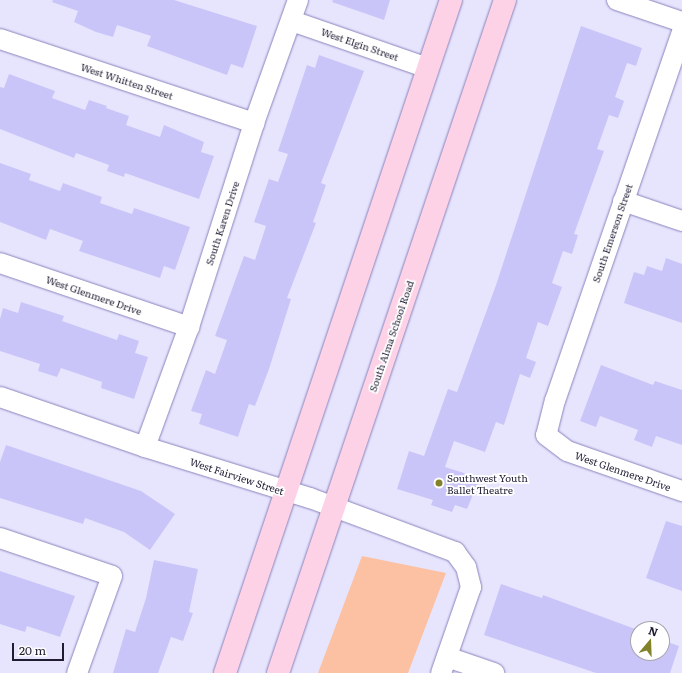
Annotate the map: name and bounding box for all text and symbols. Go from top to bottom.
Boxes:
street label: West Elgin Street [320,25,400,63]
street label: West Whitten Street [79,60,175,102]
street label: South Karen Drive [203,179,241,267]
street label: South Emerson Street [589,182,635,284]
street label: West Glenmere Drive [44,273,144,317]
street label: South Alma School Road [366,279,416,393]
street label: West Glenmere Drive [573,449,673,493]
street label: West Fairview Street [188,455,286,497]
place label: Southwest Youth Ballet Theatre [447,471,528,494]
marker: Southwest Youth Ballet Theatre [434,478,444,488]
north arrow [630,621,670,661]
text: N [647,622,661,640]
scale bar [14,635,66,661]
text: 20 m [19,641,46,659]

